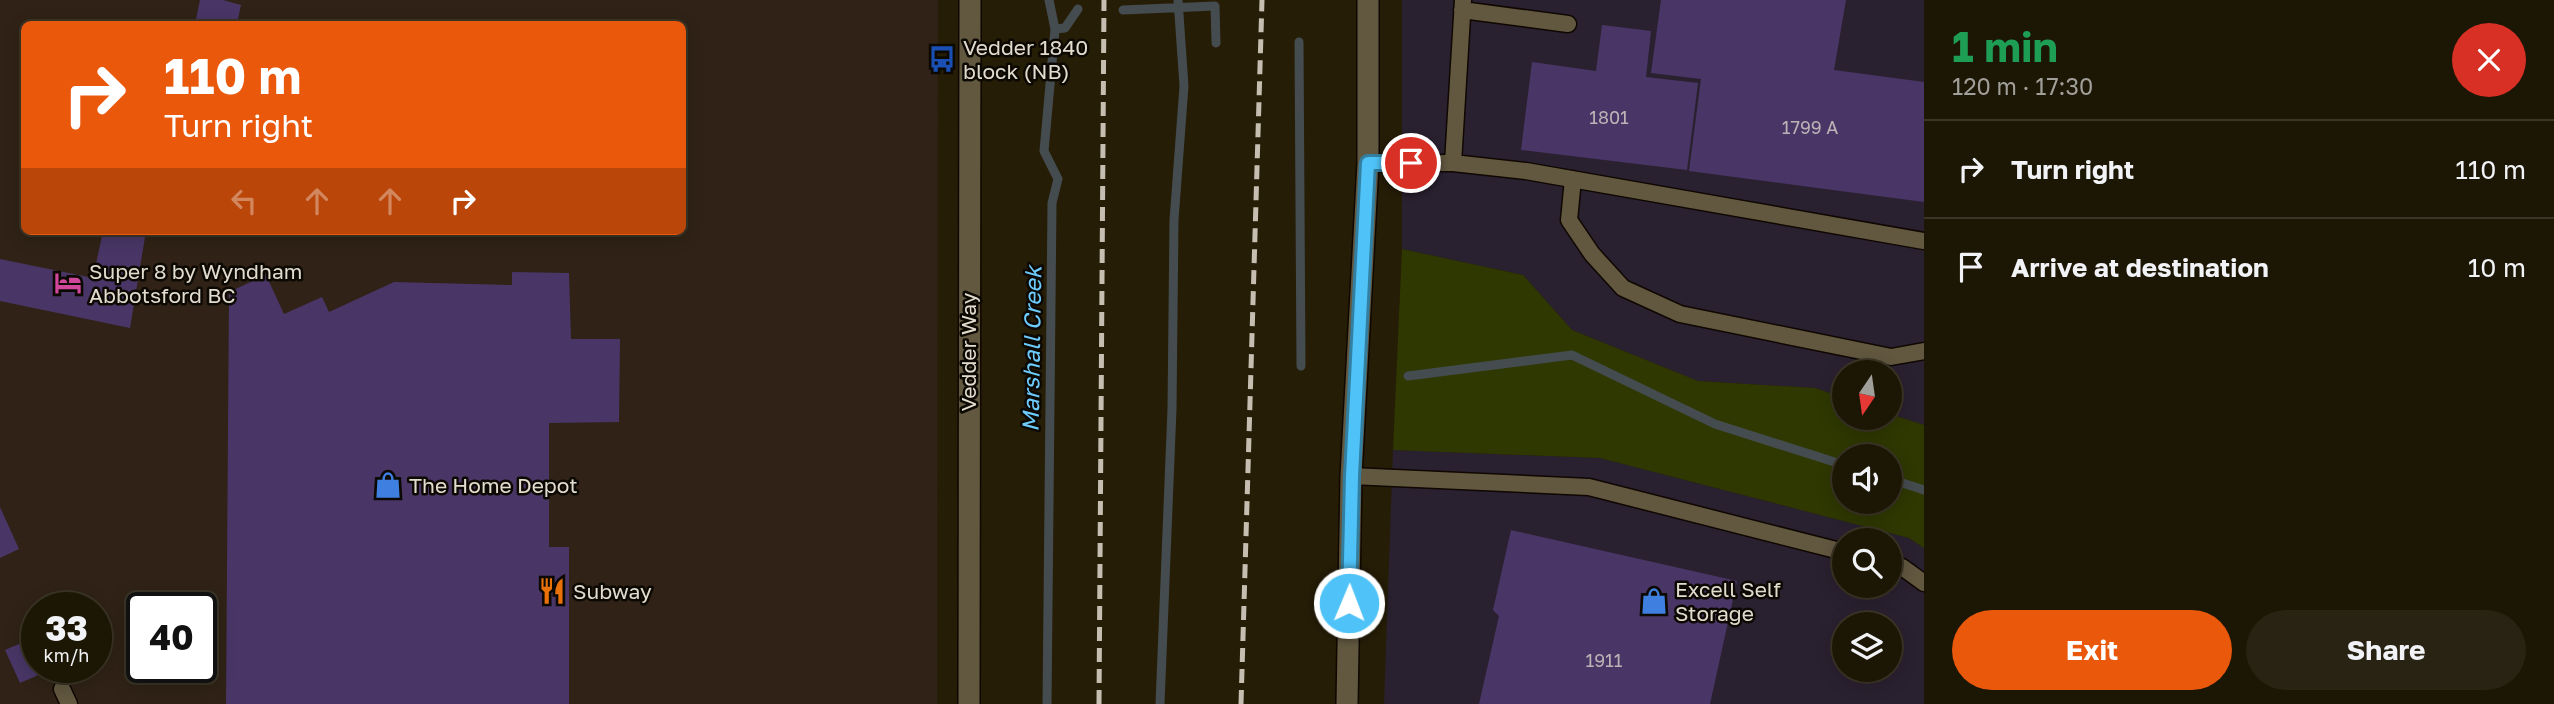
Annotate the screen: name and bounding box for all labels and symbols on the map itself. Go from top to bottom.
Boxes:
place label: Vedder 1840 block (NB) [963,34,1088,84]
bus stop icon: Vedder 1840 block (NB) [927,44,957,74]
house number: 1801 [1589,106,1629,128]
house number: 1799 A [1782,116,1838,138]
pin [1381,133,1441,193]
place label: Super 8 by Wyndham Abbotsford BC [89,258,302,308]
water label: Marshall Creek [1016,264,1046,432]
hotel icon: Super 8 by Wyndham Abbotsford BC [53,268,83,298]
street label: Vedder Way [955,292,981,411]
north arrow [1832,360,1902,430]
shop icon: The Home Depot [373,470,403,500]
place label: The Home Depot [409,472,578,498]
position arrow [1312,566,1386,640]
restaurant icon: Subway [537,576,567,606]
place label: Excell Self Storage [1675,576,1781,626]
place label: Subway [573,578,652,604]
shop icon: Excell Self Storage [1639,586,1669,616]
speed limit sign: 40 [126,592,217,683]
house number: 1911 [1585,649,1623,671]

